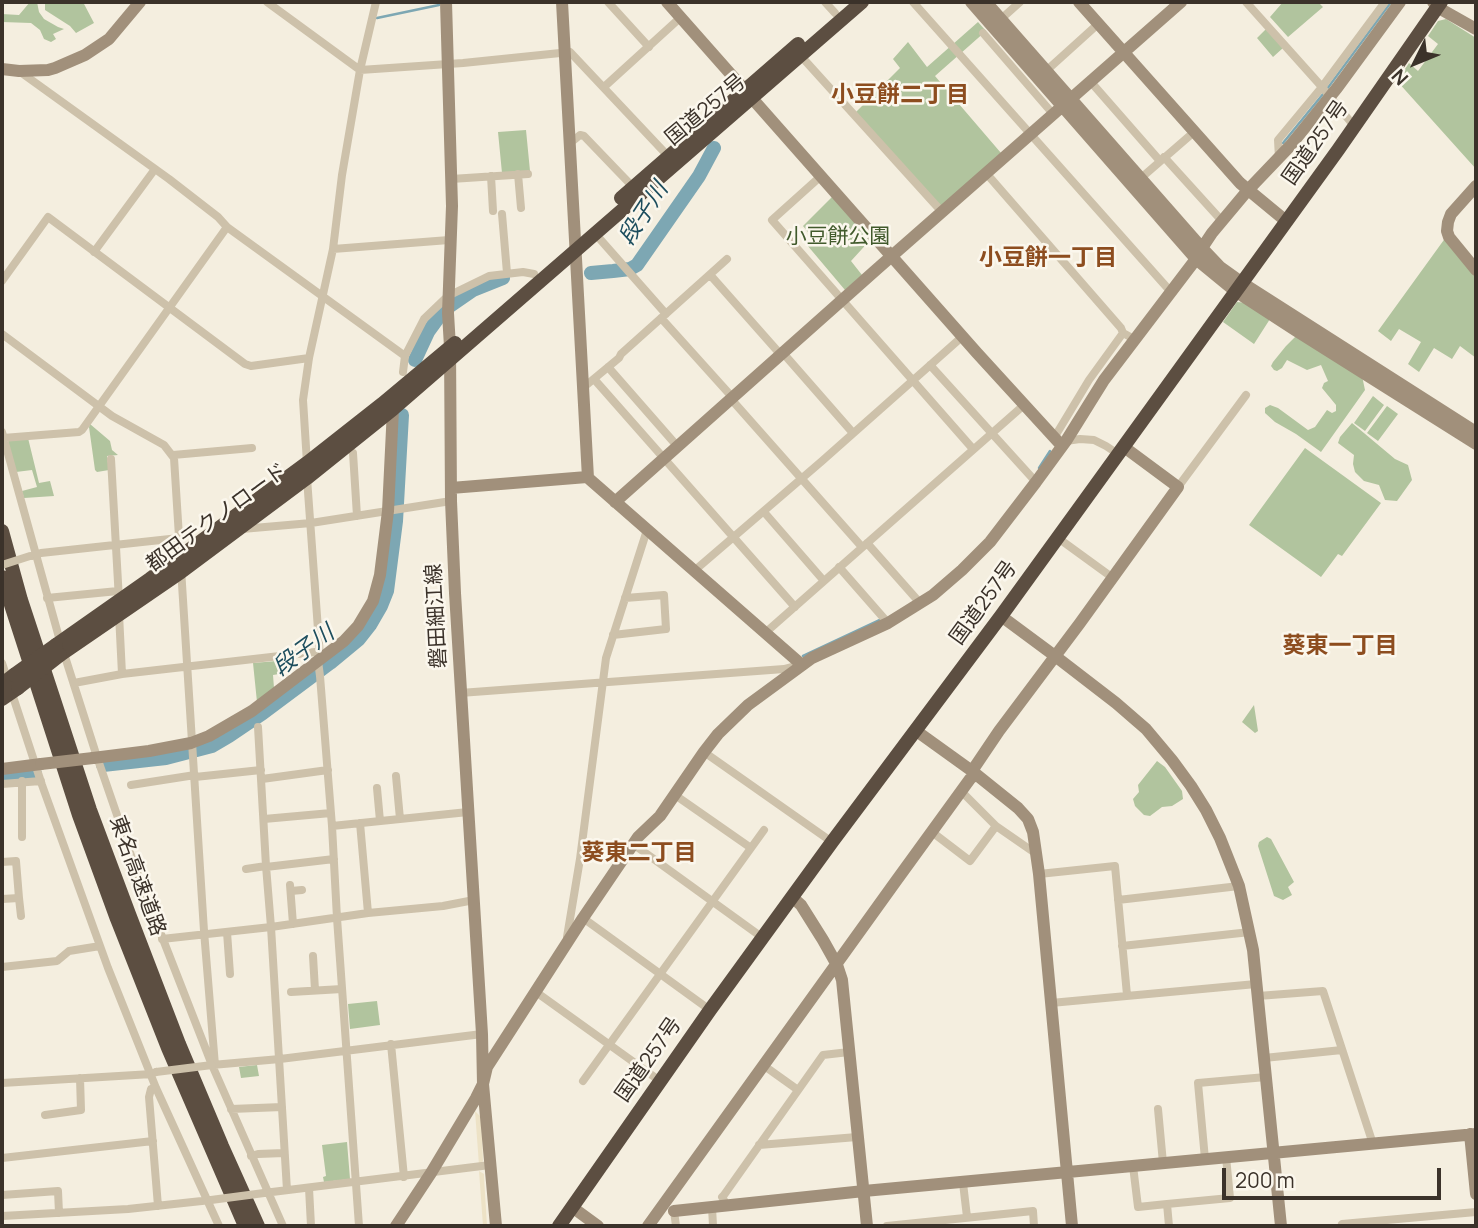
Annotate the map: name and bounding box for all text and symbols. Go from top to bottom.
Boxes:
north arrow [1380,28,1450,98]
text: N [1385,63,1414,91]
street label: 国道257号 [661,69,751,151]
district label: 小豆餅二丁目 [831,82,969,110]
street label: 国道257号 [1278,96,1354,190]
water label: 段子川 [614,178,674,250]
park label: 小豆餅公園 [786,224,890,250]
district label: 小豆餅一丁目 [979,245,1117,273]
street label: 都田テクノロード [142,458,292,578]
street label: 国道257号 [945,556,1023,650]
street label: 磐田細江線 [422,563,452,669]
water label: 段子川 [268,620,340,682]
district label: 葵東一丁目 [1283,633,1397,661]
street label: 東名高速道路 [104,812,170,940]
district label: 葵東二丁目 [582,840,696,868]
street label: 国道257号 [611,1013,687,1107]
scale bar [1226,1154,1445,1198]
text: 200 m [1235,1166,1295,1194]

